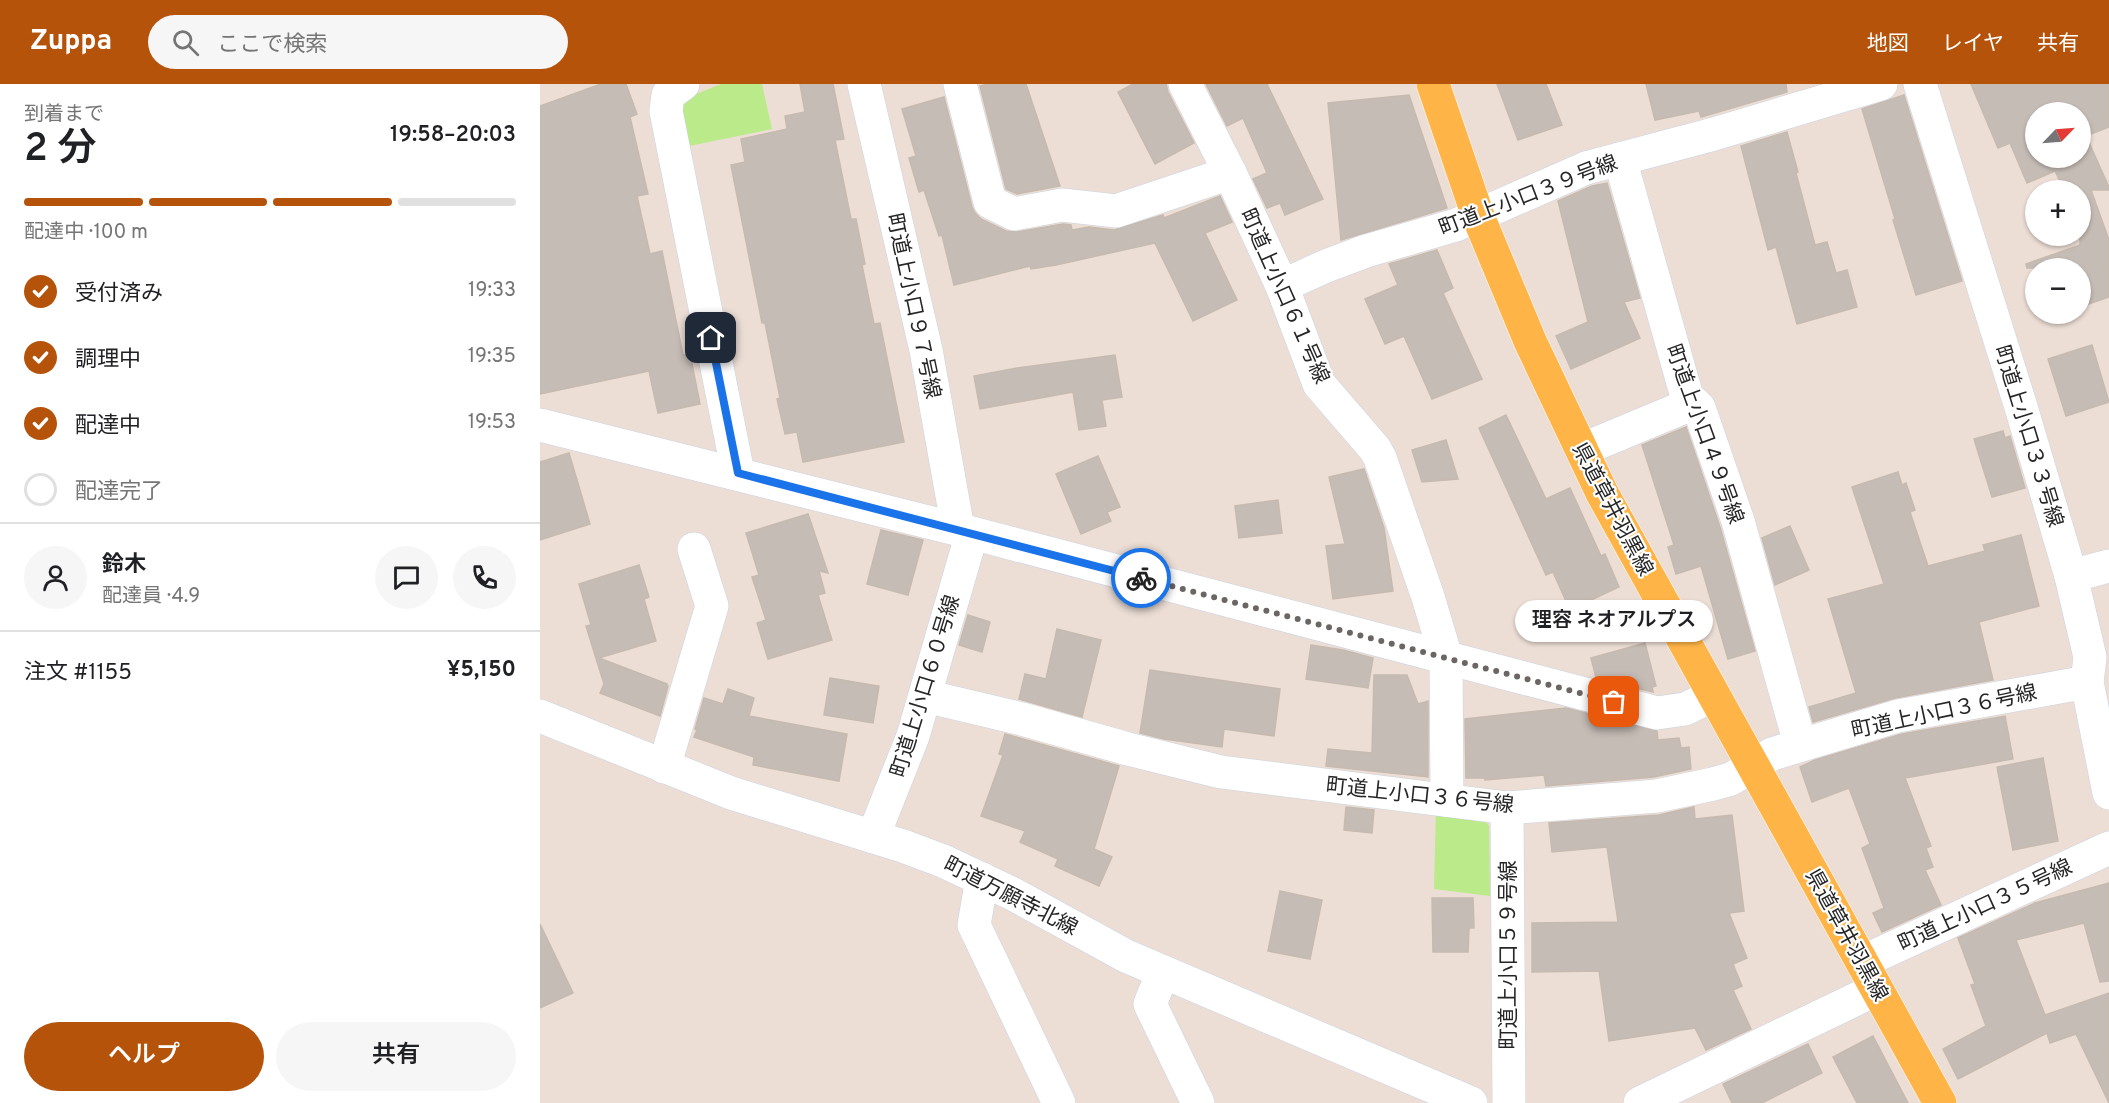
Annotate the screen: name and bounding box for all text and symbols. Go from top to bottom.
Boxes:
search box [148,15,568,69]
text: Zuppa [30,24,112,60]
icon: search [169,26,202,59]
text: 地図 [1867,31,1909,58]
text: レイヤ [1942,31,2004,58]
text: 共有 [2037,31,2079,58]
text: ここで検索 [217,32,327,59]
text: 到着まで [24,102,104,128]
north arrow [2025,102,2091,168]
map controls [2025,102,2091,324]
text: 19:58–20:03 [390,122,516,149]
text: 2 分 [24,126,96,175]
street label: 町道上小口３９号線 [1435,150,1622,243]
button: + [2025,180,2091,246]
street label: 町道上小口６１号線 [1233,205,1334,388]
street label: 町道上小口９７号線 [880,211,945,402]
text: 配達中 · 100 m [24,220,148,246]
button: − [2025,258,2091,324]
icon: check [24,275,57,308]
text: 19:33 [468,278,516,304]
text: 受付済み [75,281,163,308]
pin [685,312,736,363]
icon: home [694,321,727,354]
icon: check [24,341,57,374]
street label: 町道上小口４９号線 [1659,341,1749,528]
street label: 町道上小口３３号線 [1987,342,2068,531]
text: 19:35 [468,344,516,370]
text: 調理中 [75,347,141,374]
icon: check [24,407,57,440]
text: 19:53 [468,410,516,436]
text: 配達中 [75,413,141,440]
street label: 県道草井羽黒線 [1565,438,1658,581]
text: 配達完了 [75,479,163,506]
button: person [24,546,87,609]
button: chat [375,546,438,609]
button: phone [453,546,516,609]
courier [1111,548,1171,608]
text: 鈴木 [102,552,146,579]
icon: bike [1125,562,1158,595]
text: 配達員 · 4.9 [102,584,200,610]
street label: 町道上小口６０号線 [886,592,967,781]
callout: 理容 ネオアルプス [1515,600,1713,642]
text: 理容 ネオアルプス [1532,608,1696,634]
text: ¥5,150 [447,657,516,684]
text: 注文 #1155 [24,660,132,687]
pin [1588,676,1639,727]
street label: 町道上小口３６号線 [1849,680,2040,745]
icon: bag [1597,685,1630,718]
street label: 町道上小口３６号線 [1324,773,1515,820]
street label: 町道万願寺北線 [939,852,1082,943]
street label: 町道上小口３５号線 [1894,854,2077,959]
street label: 町道上小口５９号線 [1496,861,1523,1050]
street label: 県道草井羽黒線 [1798,865,1893,1007]
button: ヘルプ [24,1022,264,1091]
button: 共有 [276,1022,516,1091]

